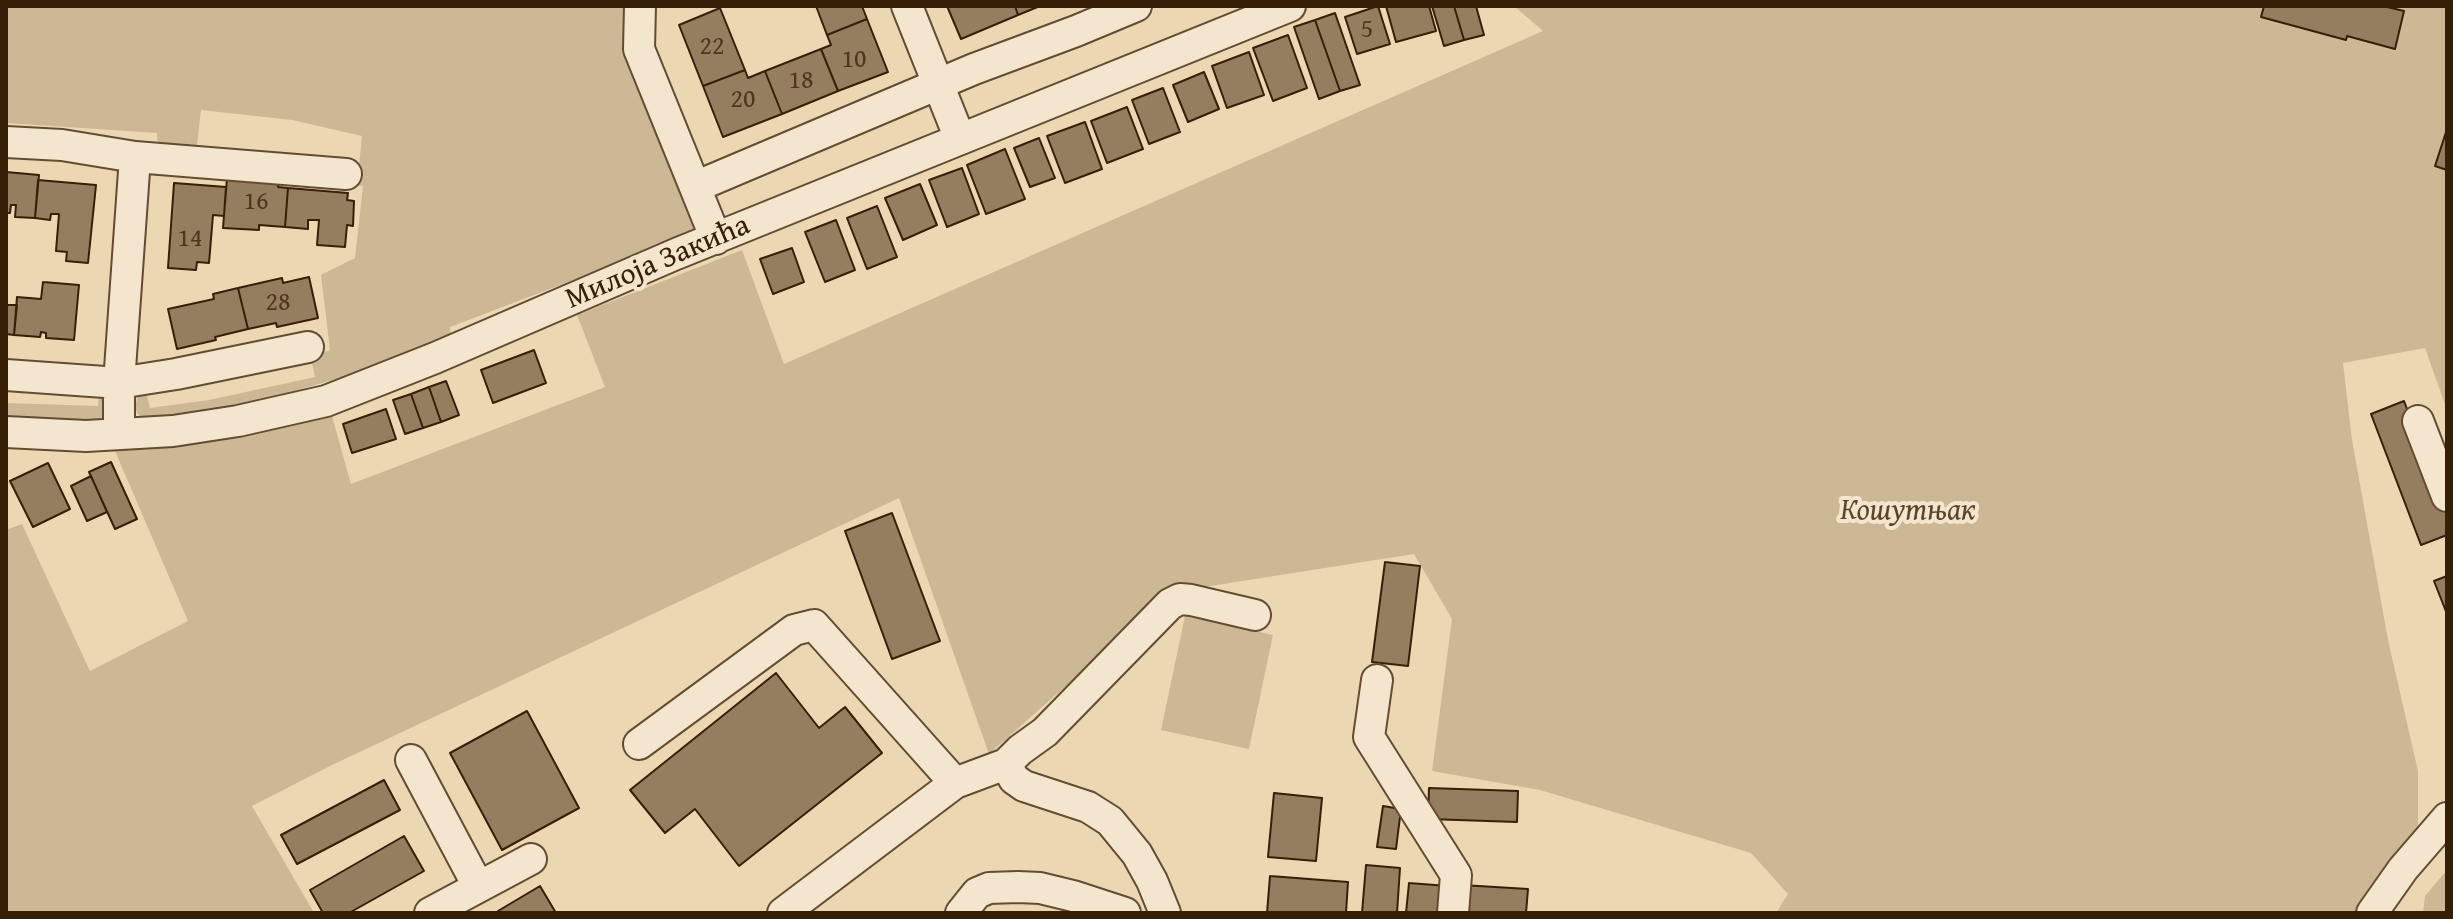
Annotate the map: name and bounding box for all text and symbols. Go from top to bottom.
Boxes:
house number: 5 [1361,14,1373,46]
house number: 22 [699,31,725,63]
house number: 10 [841,44,867,76]
house number: 18 [788,65,814,97]
house number: 20 [730,84,756,116]
house number: 16 [243,186,269,218]
street label: Милоја Закића [560,208,756,318]
house number: 14 [177,223,203,255]
house number: 28 [265,287,291,319]
park label: Кошутњак [1840,493,1976,529]

